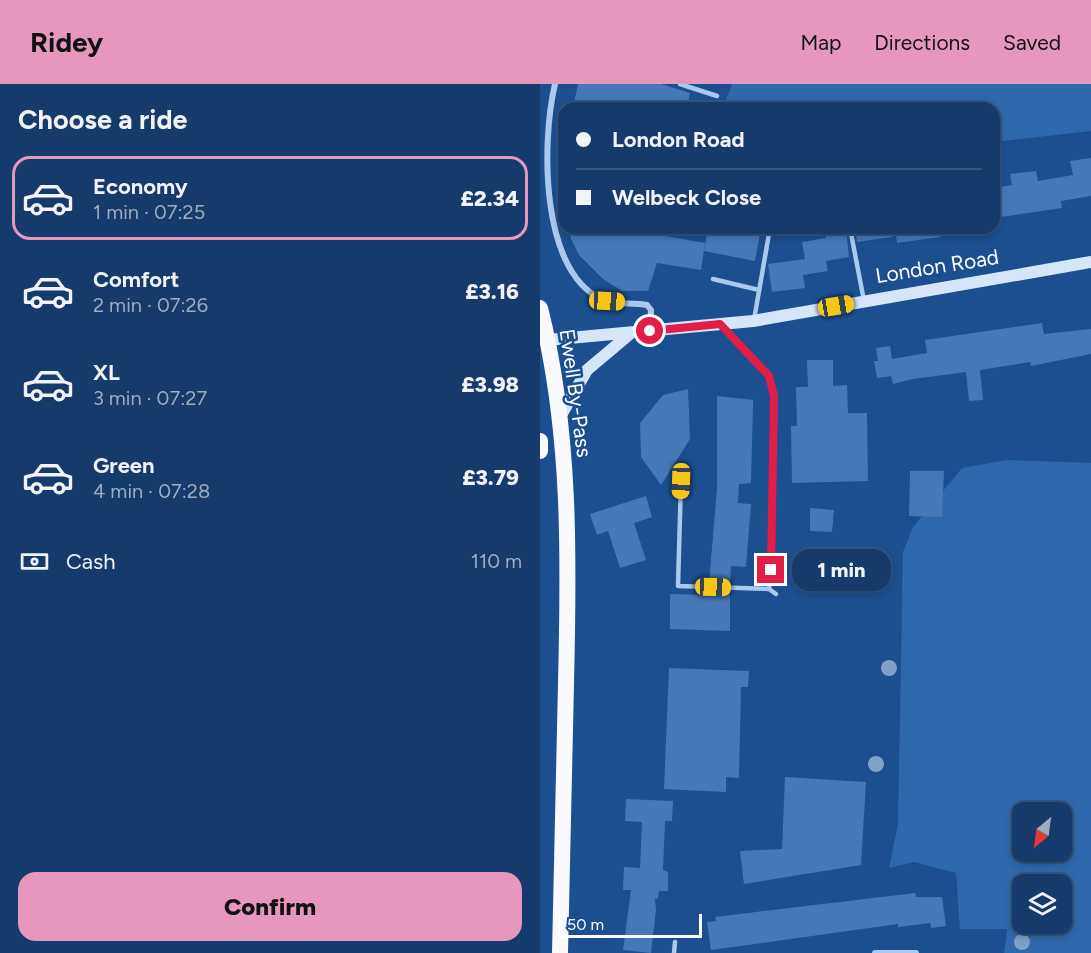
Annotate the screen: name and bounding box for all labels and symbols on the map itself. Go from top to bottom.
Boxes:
street label: London Road [874,244,1000,288]
car [589,291,625,311]
car [817,294,855,318]
route start [636,317,663,344]
street label: Ewell By-Pass [555,327,597,459]
car [671,463,691,499]
callout: 1 min [792,549,891,591]
route end [757,556,784,583]
car [695,577,731,597]
north arrow [1012,802,1072,862]
scale bar [558,911,702,938]

